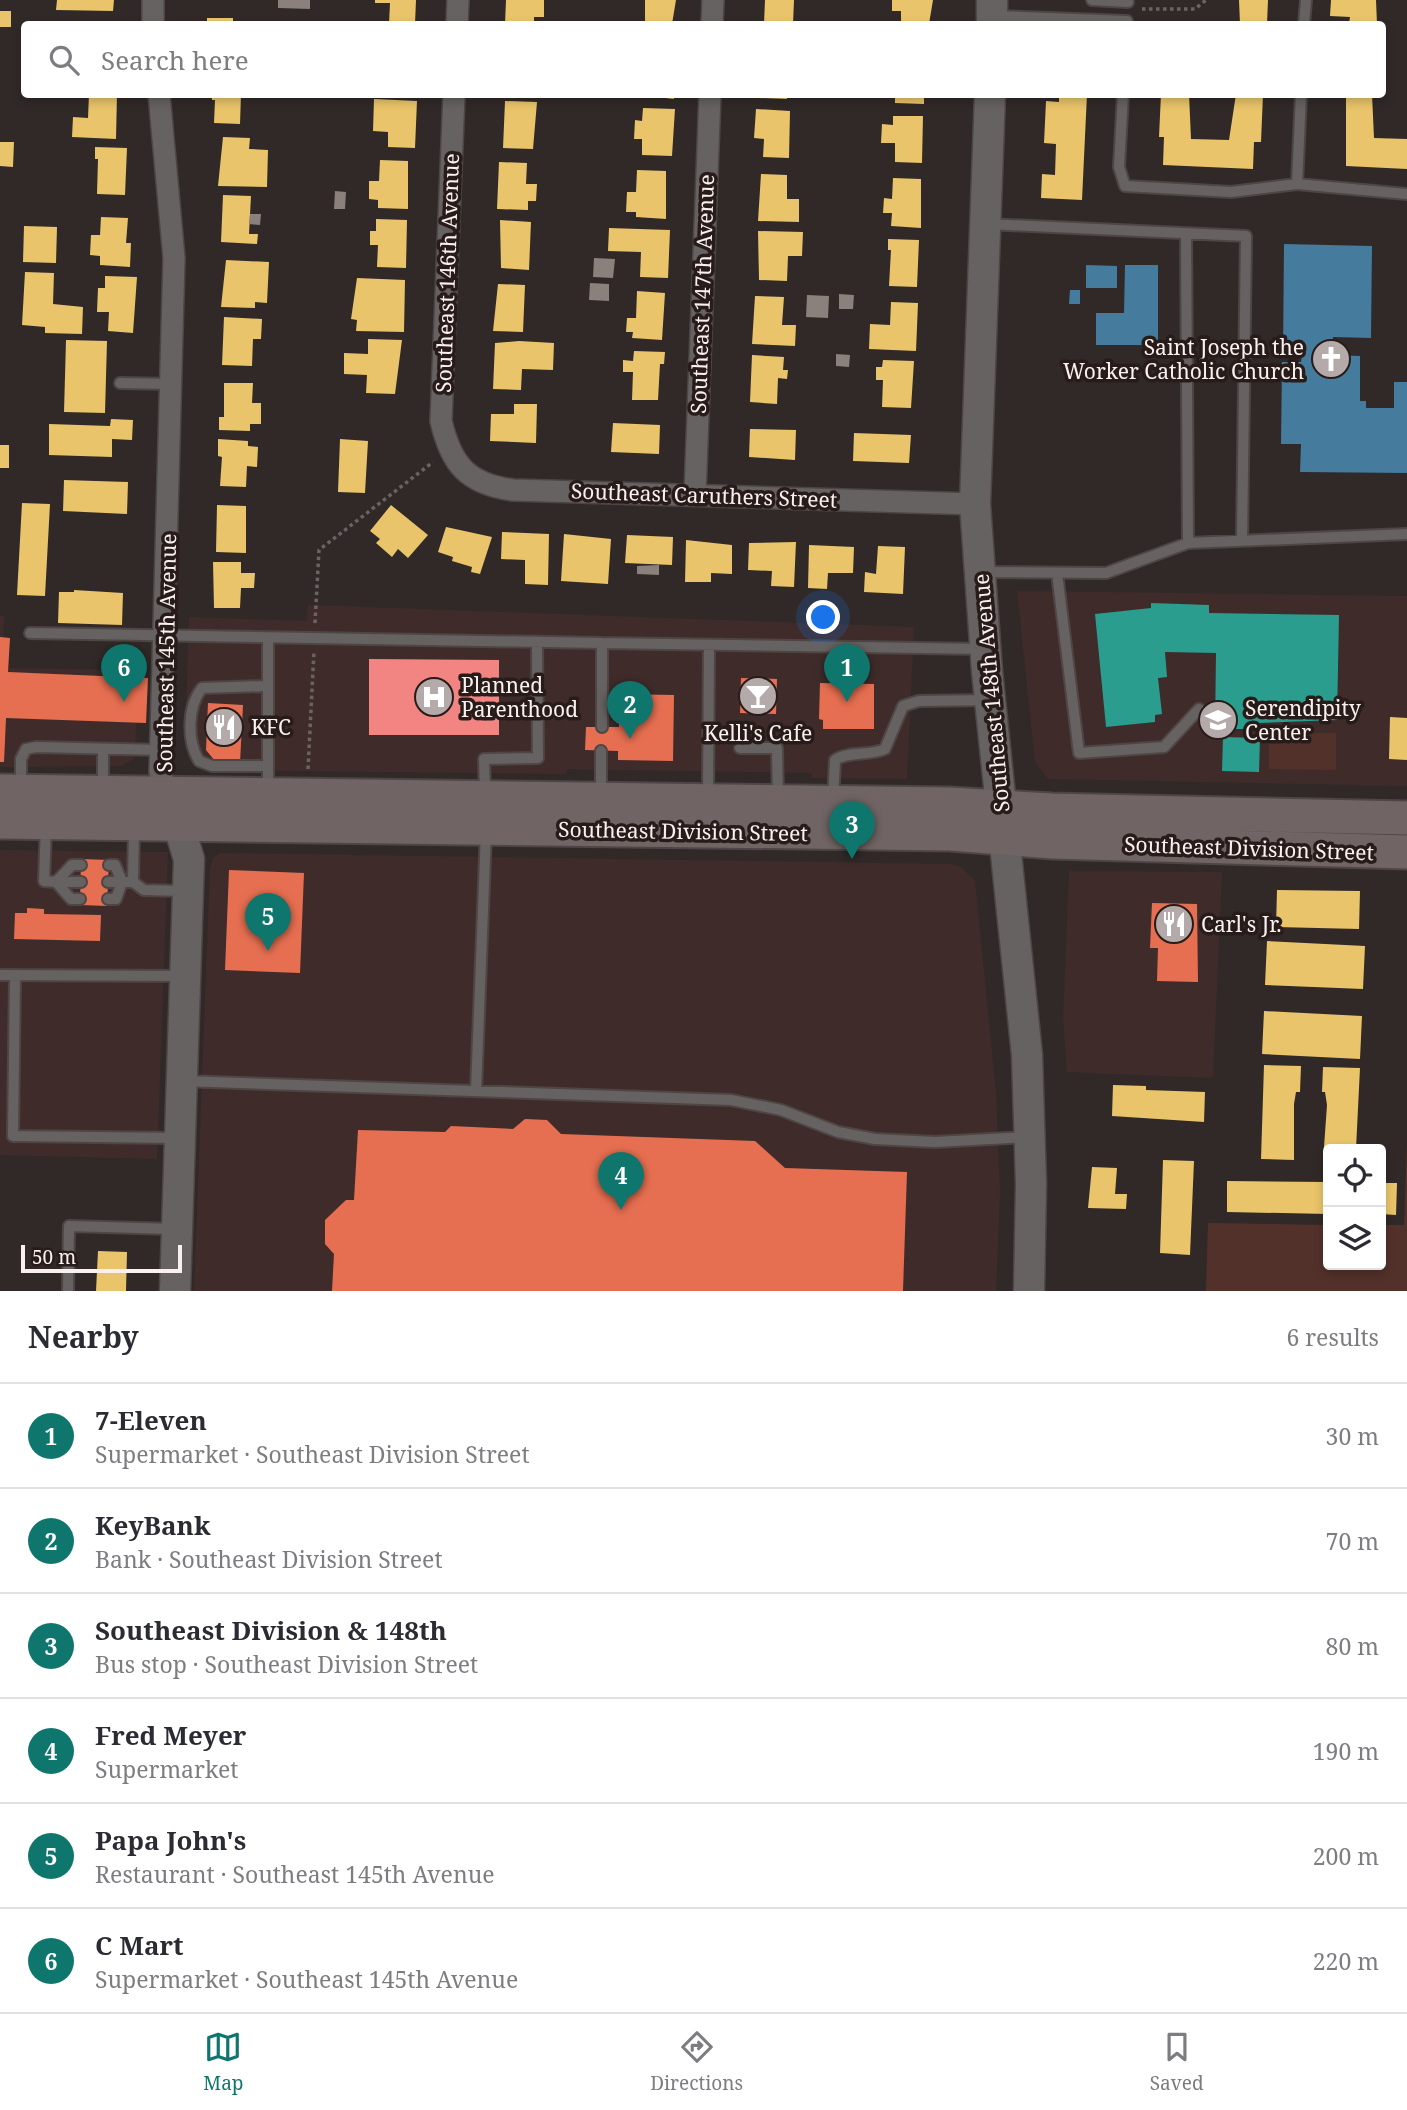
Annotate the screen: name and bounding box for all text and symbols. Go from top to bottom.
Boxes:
search box [21,21,1386,98]
icon: search [45,41,83,79]
text: Search here [101,42,249,78]
street label: Southeast 146th Avenue [429,153,465,393]
street label: Southeast 147th Avenue [684,174,720,414]
place label: Saint Joseph the Worker Catholic Church [1063,333,1304,385]
church icon: Saint Joseph the Worker Catholic Church [1310,338,1352,380]
street label: Southeast Caruthers Street [570,476,838,514]
street label: Southeast 145th Avenue [150,533,182,773]
street label: Southeast 148th Avenue [967,573,1015,813]
your location [806,600,840,634]
pin: 6 [101,644,147,702]
pin: 1 [824,644,870,702]
place label: Planned Parenthood [461,671,578,723]
bar icon: Kelli's Cafe [737,675,779,717]
hospital icon: Planned Parenthood [413,676,455,718]
pin: 2 [607,681,653,739]
place label: Serendipity Center [1245,694,1361,746]
school or university icon: Serendipity Center [1197,699,1239,741]
restaurant icon: KFC [203,706,245,748]
place label: KFC [251,713,291,741]
place label: Kelli's Cafe [704,719,812,747]
pin: 3 [829,801,875,859]
street label: Southeast Division Street [558,815,808,847]
street label: Southeast Division Street [1124,830,1374,866]
pin: 5 [245,893,291,951]
restaurant icon: Carl's Jr. [1153,903,1195,945]
place label: Carl's Jr. [1201,910,1282,938]
map controls [1323,1144,1386,1270]
button: locate [1323,1144,1386,1207]
pin: 4 [598,1152,644,1210]
button: layers [1323,1207,1386,1270]
scale bar [21,1242,182,1274]
text: 50 m [32,1244,76,1270]
text: Nearby [28,1316,139,1357]
text: 6 results [1286,1321,1379,1353]
text: 7-Eleven [95,1402,207,1438]
text: 1 [45,1420,58,1452]
text: 30 m [1326,1420,1379,1452]
text: Supermarket · Southeast Division Street [95,1438,530,1470]
text: KeyBank [95,1507,210,1543]
text: 2 [45,1525,58,1557]
text: 70 m [1326,1525,1379,1557]
text: Bank · Southeast Division Street [95,1543,443,1575]
text: Southeast Division & 148th [95,1612,447,1648]
text: 3 [45,1630,58,1662]
text: 80 m [1326,1630,1379,1662]
text: Bus stop · Southeast Division Street [95,1648,478,1680]
text: Fred Meyer [95,1717,246,1753]
text: 4 [45,1735,58,1767]
text: 190 m [1313,1735,1379,1767]
text: Supermarket [95,1753,238,1785]
text: Papa John's [95,1822,246,1858]
text: 5 [45,1840,58,1872]
text: 200 m [1313,1840,1379,1872]
text: Restaurant · Southeast 145th Avenue [95,1858,495,1890]
text: C Mart [95,1927,184,1963]
text: 6 [45,1945,58,1977]
text: 220 m [1313,1945,1379,1977]
text: Supermarket · Southeast 145th Avenue [95,1963,518,1995]
tab: Map [203,2028,244,2096]
tab: Directions [650,2028,743,2096]
tab: Saved [1150,2028,1204,2096]

